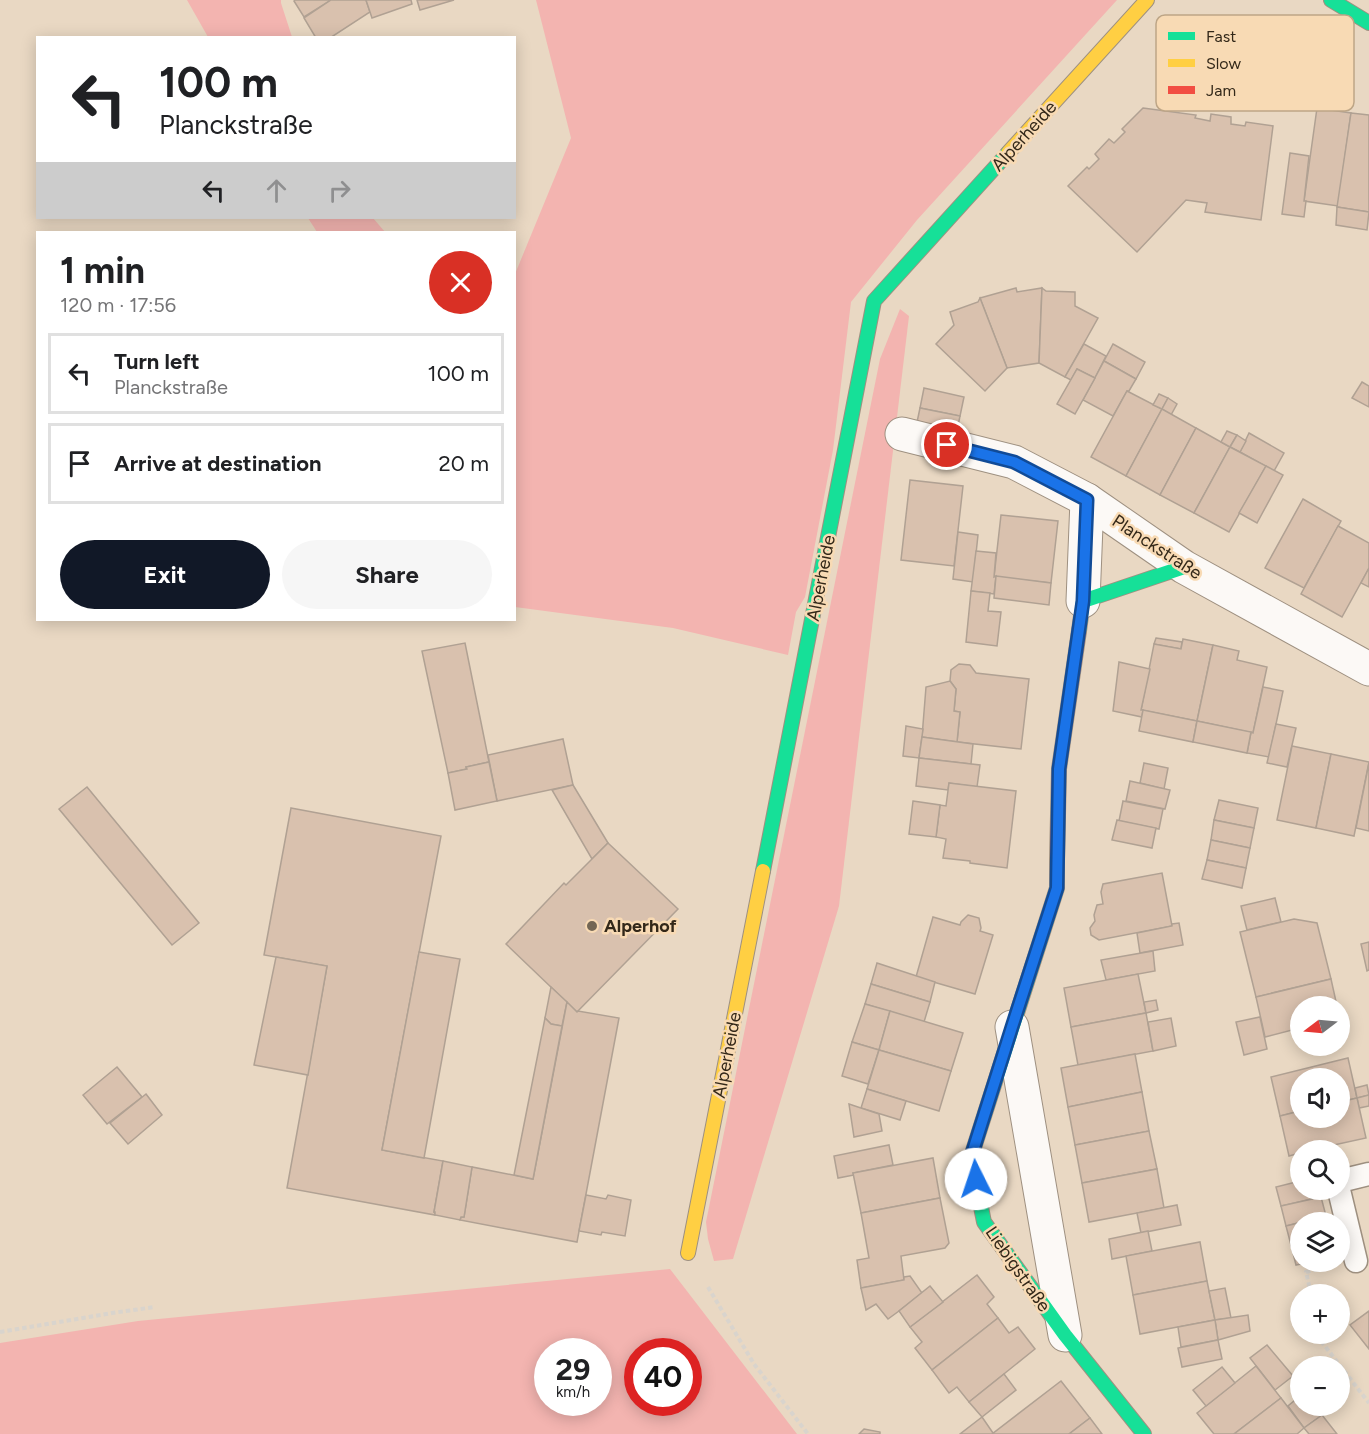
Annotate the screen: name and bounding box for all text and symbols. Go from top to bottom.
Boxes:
legend [1156,15,1354,111]
text: Fast [1206,27,1236,46]
text: Slow [1206,54,1241,73]
text: 100 m [159,57,278,108]
icon: left [60,60,138,138]
text: Jam [1206,81,1236,100]
street label: Alperheide [987,96,1061,176]
text: Planckstraße [159,108,313,141]
icon: left [197,174,230,207]
icon: ahead [260,174,293,207]
icon: right [323,174,356,207]
text: 1 min [60,249,145,292]
button: close [429,251,492,314]
text: 120 m · 17:56 [60,293,176,317]
text: Turn left [114,348,200,375]
icon: left [63,357,96,390]
text: 100 m [428,360,489,387]
text: Planckstraße [114,375,228,399]
pin [921,419,972,470]
icon: arrive [930,428,963,461]
icon: arrive [63,447,96,480]
text: Arrive at destination [114,450,322,477]
text: 20 m [438,450,489,477]
street label: Planckstraße [1108,510,1206,584]
street label: Alperheide [802,533,840,623]
button: Exit [60,540,270,609]
button: Share [282,540,492,609]
place label: Alperhof [604,915,678,937]
marker: Alperhof [585,919,599,933]
north arrow [1290,996,1350,1056]
map controls [1290,996,1350,1416]
street label: Alperheide [708,1010,746,1100]
button: sound [1290,1068,1350,1128]
button: search [1290,1140,1350,1200]
position arrow [944,1147,1008,1211]
button: layers [1290,1212,1350,1272]
street label: Liebigstraße [981,1222,1056,1316]
button: + [1290,1284,1350,1344]
speed limit sign: 40 [624,1338,702,1416]
text: 29 [556,1351,590,1388]
button: − [1290,1356,1350,1416]
text: km/h [556,1383,590,1401]

